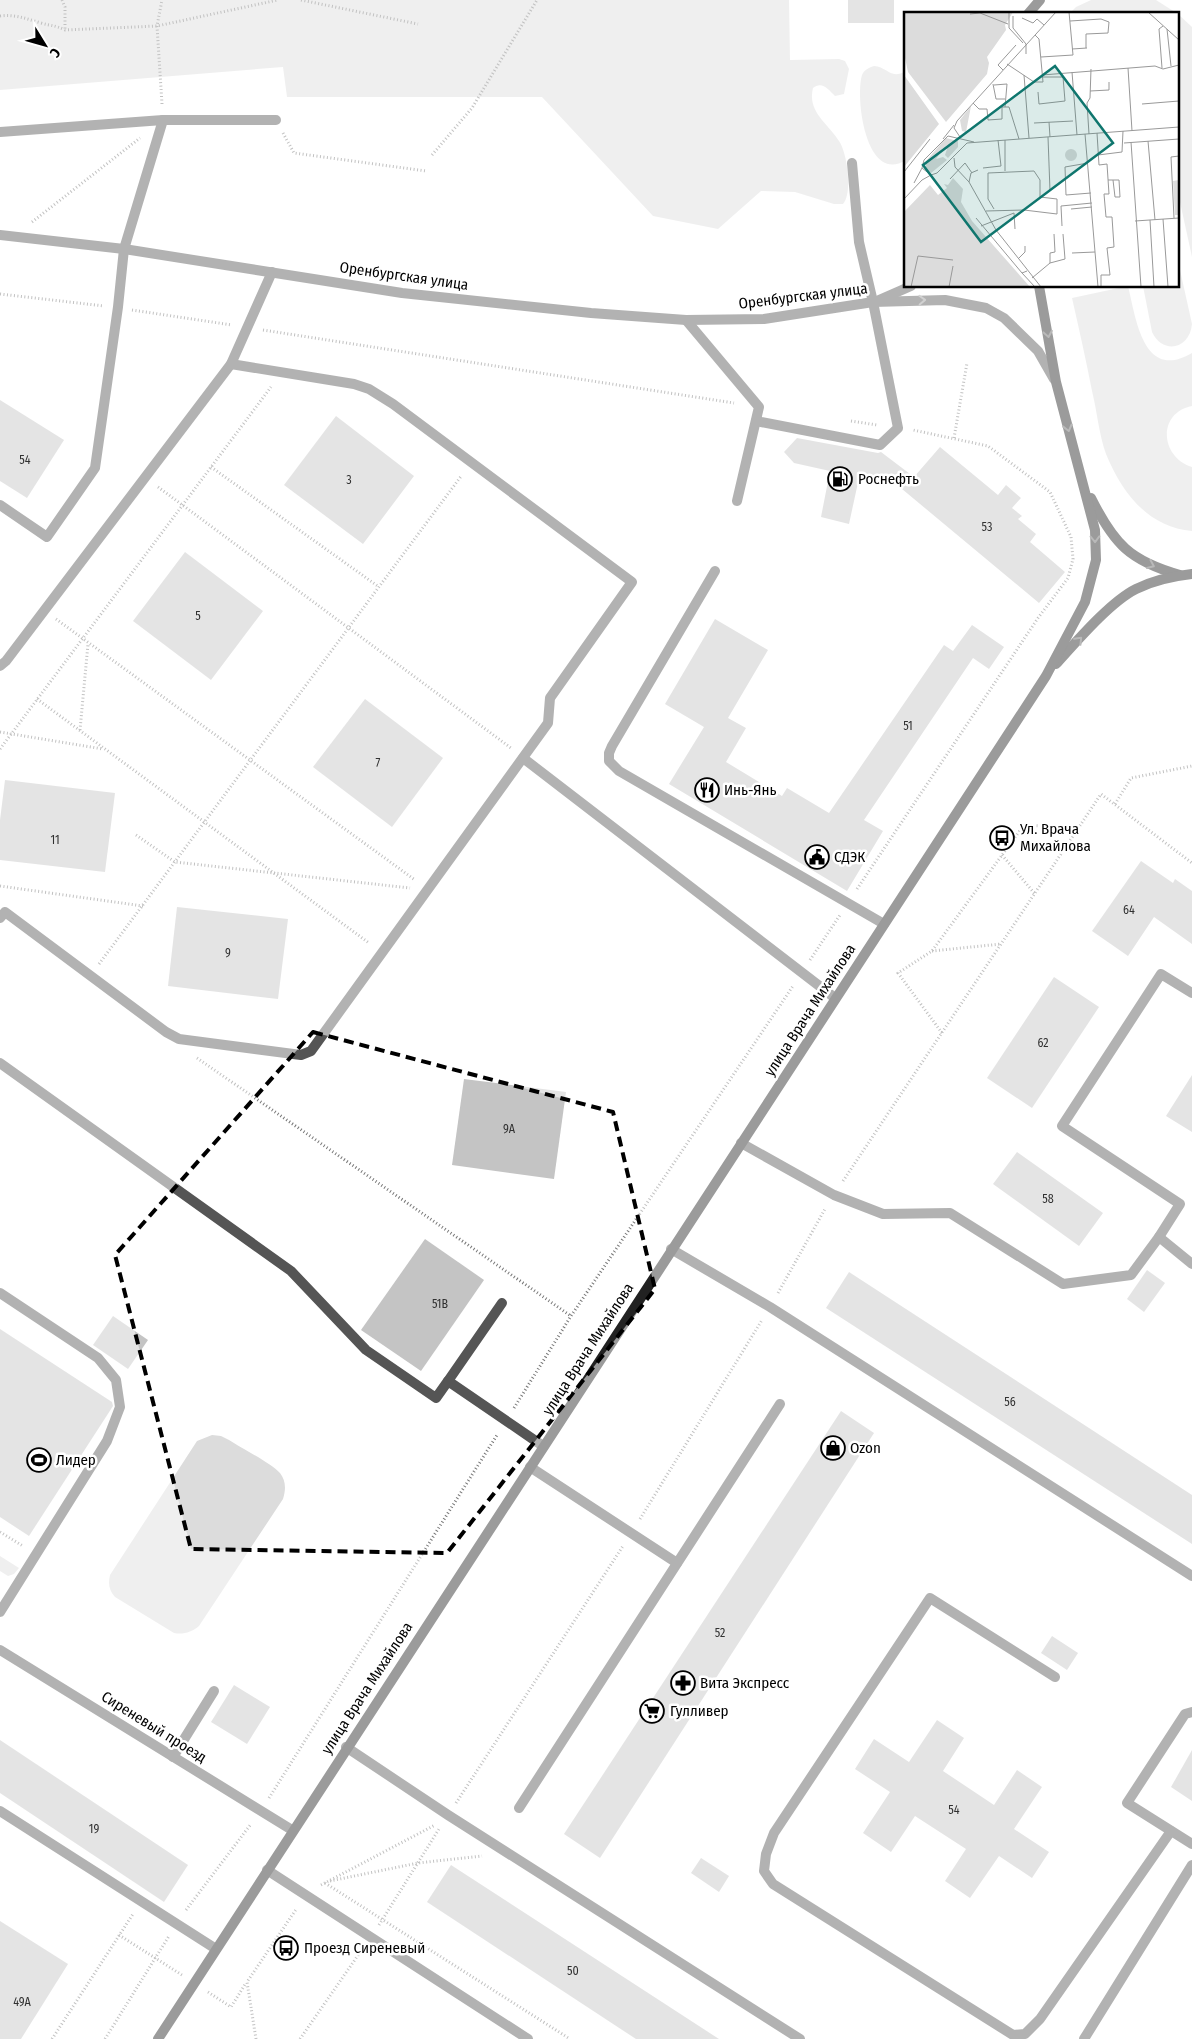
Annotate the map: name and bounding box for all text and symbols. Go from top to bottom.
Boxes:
inset map [904,12,1180,288]
north arrow [20,20,70,70]
text: С [46,44,64,61]
street label: Оренбургская улица [338,258,470,294]
street label: Оренбургская улица [738,279,868,313]
one-way arrow [918,295,926,306]
one-way arrow [1042,330,1052,338]
one-way arrow [1062,424,1073,433]
house number: 54 [19,453,31,467]
fuel station icon: Роснефть [827,466,853,492]
place label: Роснефть [858,470,919,488]
house number: 3 [346,473,352,487]
house number: 53 [982,520,992,534]
one-way arrow [1090,536,1100,543]
one-way arrow [1146,559,1155,570]
house number: 5 [195,609,201,623]
one-way arrow [1073,637,1082,646]
house number: 51 [903,719,913,733]
house number: 7 [376,756,381,770]
restaurant icon: Инь-Янь [694,777,720,803]
place label: Инь-Янь [724,781,776,799]
place label: Ул. Врача Михайлова [1019,820,1091,855]
bus stop icon: Ул. Врача Михайлова [989,825,1015,851]
house number: 11 [50,833,60,847]
public building icon: СДЭК [804,844,830,870]
place label: СДЭК [834,848,865,866]
house number: 64 [1123,903,1135,917]
street label: улица Врача Михайлова [761,941,859,1079]
house number: 9 [225,946,231,960]
house number: 62 [1037,1036,1049,1050]
house number: 9А [503,1122,516,1136]
house number: 58 [1042,1192,1054,1206]
street label: улица Врача Михайлова [539,1280,637,1418]
house number: 51В [432,1297,449,1311]
house number: 56 [1004,1395,1016,1409]
shop icon: Ozon [820,1435,846,1461]
place label: Ozon [850,1439,881,1457]
sports icon: Лидер [26,1447,52,1473]
place label: Лидер [56,1451,96,1469]
street label: улица Врача Михайлова [318,1619,416,1757]
house number: 52 [715,1626,725,1640]
pharmacy icon: Вита Экспресс [670,1670,696,1696]
place label: Вита Экспресс [700,1674,790,1692]
street label: Сиреневый проезд [98,1687,210,1767]
supermarket icon: Гулливер [639,1698,665,1724]
place label: Гулливер [670,1702,729,1720]
house number: 54 [948,1803,960,1817]
house number: 19 [89,1822,99,1836]
bus stop icon: Проезд Сиреневый [273,1935,299,1961]
place label: Проезд Сиреневый [304,1939,425,1957]
house number: 50 [567,1964,579,1978]
house number: 49А [13,1995,31,2009]

